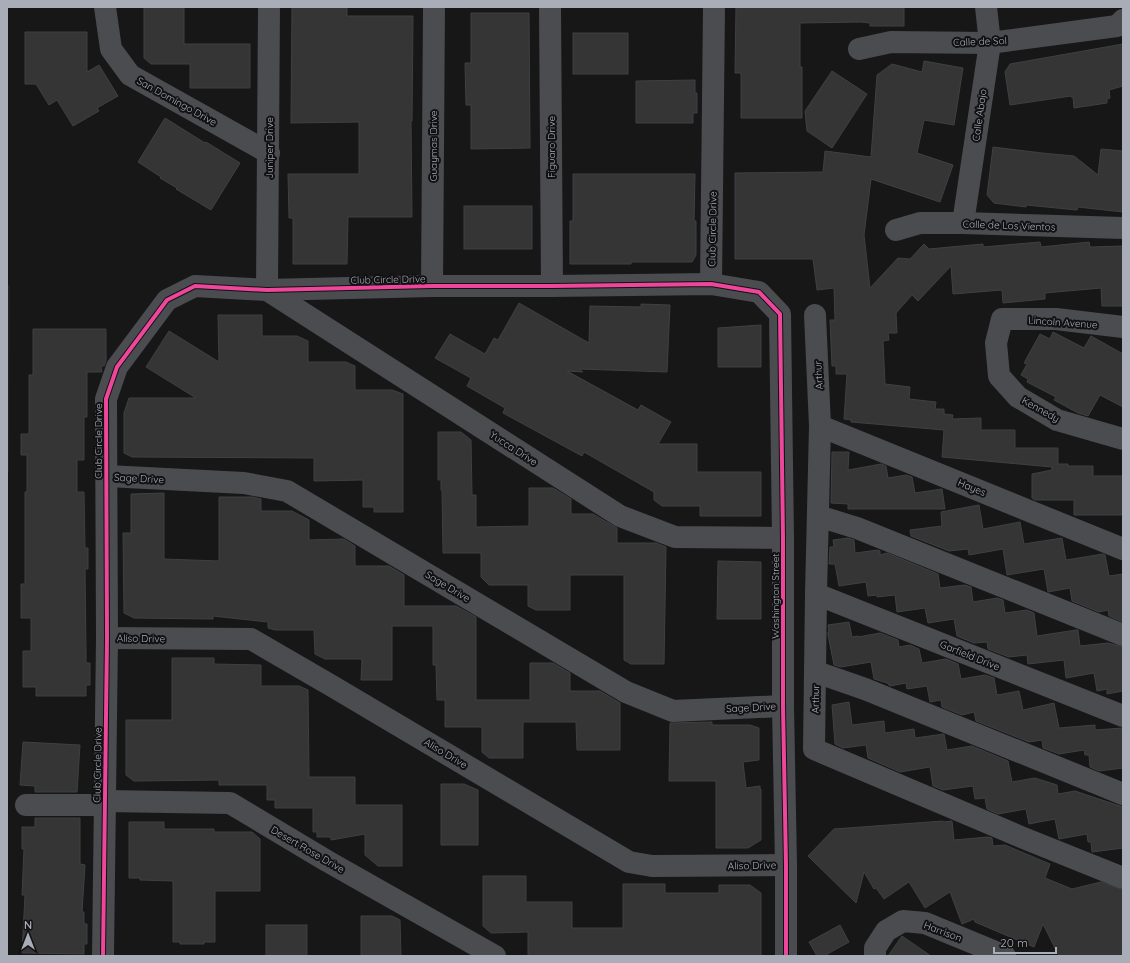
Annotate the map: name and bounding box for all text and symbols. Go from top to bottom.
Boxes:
street label: Calle de Sol [953,34,1007,49]
street label: San Domingo Drive [135,74,219,129]
street label: Calle Abajo [969,88,990,142]
street label: Guaymas Drive [427,110,440,182]
street label: Figuaro Drive [545,116,558,178]
street label: Juniper Drive [263,117,276,179]
street label: Club Circle Drive [705,191,720,267]
street label: Calle de Los Vientos [962,217,1056,234]
street label: Club Circle Drive [350,272,426,287]
street label: Lincoln Avenue [1028,314,1098,331]
street label: Arthur [811,360,826,390]
street label: Kennedy [1020,394,1062,425]
street label: Club Circle Drive [92,403,105,479]
street label: Yucca Drive [487,428,540,469]
street label: Sage Drive [114,471,165,486]
street label: Hayes [956,476,988,499]
street label: Washington Street [769,553,782,639]
street label: Sage Drive [423,568,473,605]
street label: Aliso Drive [117,632,166,645]
street label: Garfield Drive [938,638,1002,674]
street label: Arthur [809,684,822,714]
street label: Sage Drive [726,700,777,715]
street label: Club Circle Drive [90,727,105,803]
street label: Aliso Drive [422,735,470,772]
street label: Desert Rose Drive [269,823,347,876]
street label: Aliso Drive [728,859,777,872]
north arrow [8,915,48,955]
text: N [24,918,32,932]
street label: Harrison [922,918,964,945]
scale bar [994,929,1056,955]
text: 20 m [1000,935,1028,950]

